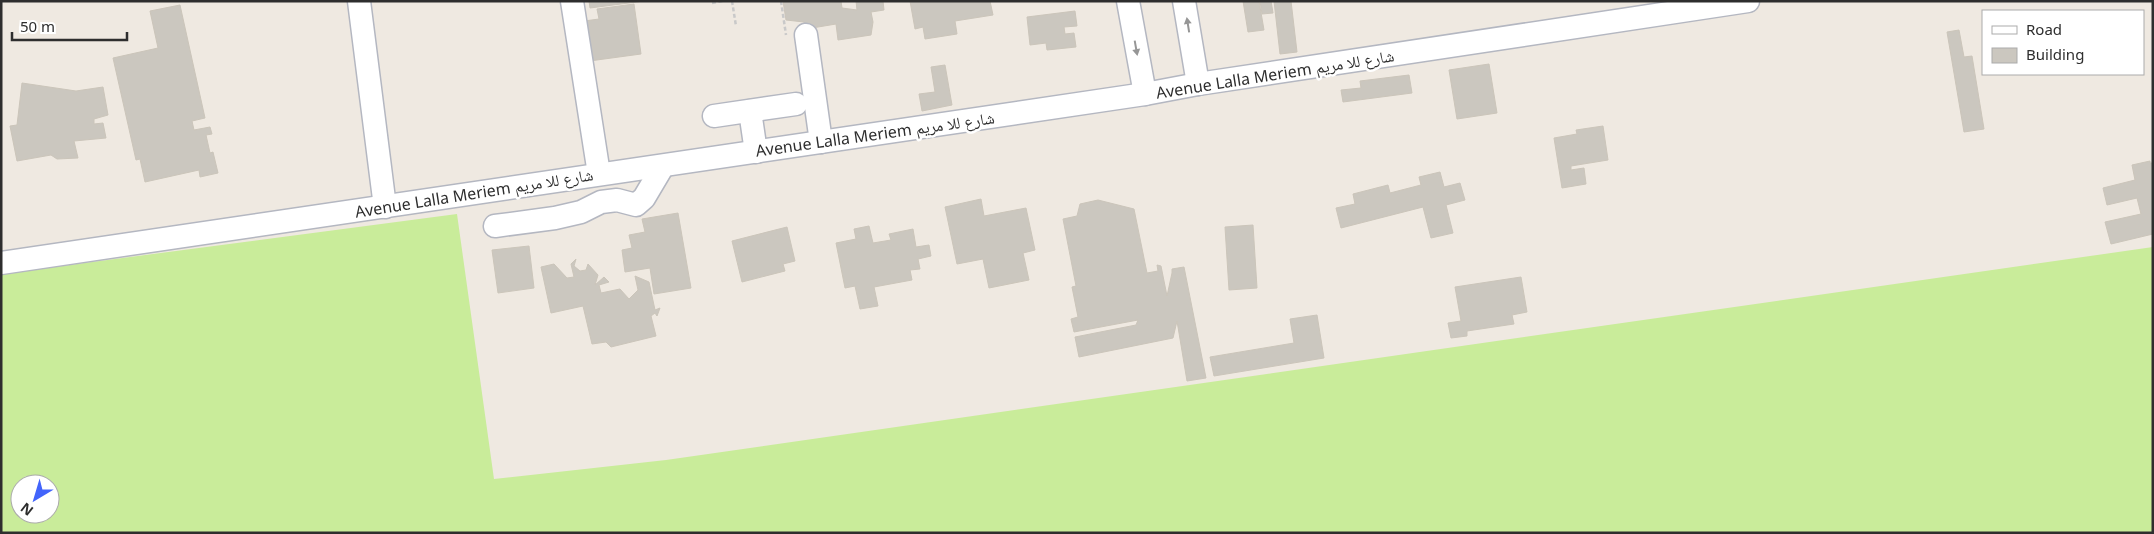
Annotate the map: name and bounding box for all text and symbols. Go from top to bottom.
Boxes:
scale bar [12,10,128,42]
legend [1982,10,2144,75]
text: 50 m [20,16,55,36]
one-way arrow [1184,17,1192,33]
text: Road [2026,19,2062,39]
one-way arrow [1132,40,1140,56]
street label: Avenue Lalla Meriem شارع للا مريم [1154,44,1396,104]
text: Building [2026,44,2084,64]
street label: Avenue Lalla Meriem شارع للا مريم [754,106,996,162]
street label: Avenue Lalla Meriem شارع للا مريم [353,163,595,223]
north arrow [10,474,60,524]
text: N [16,499,37,521]

